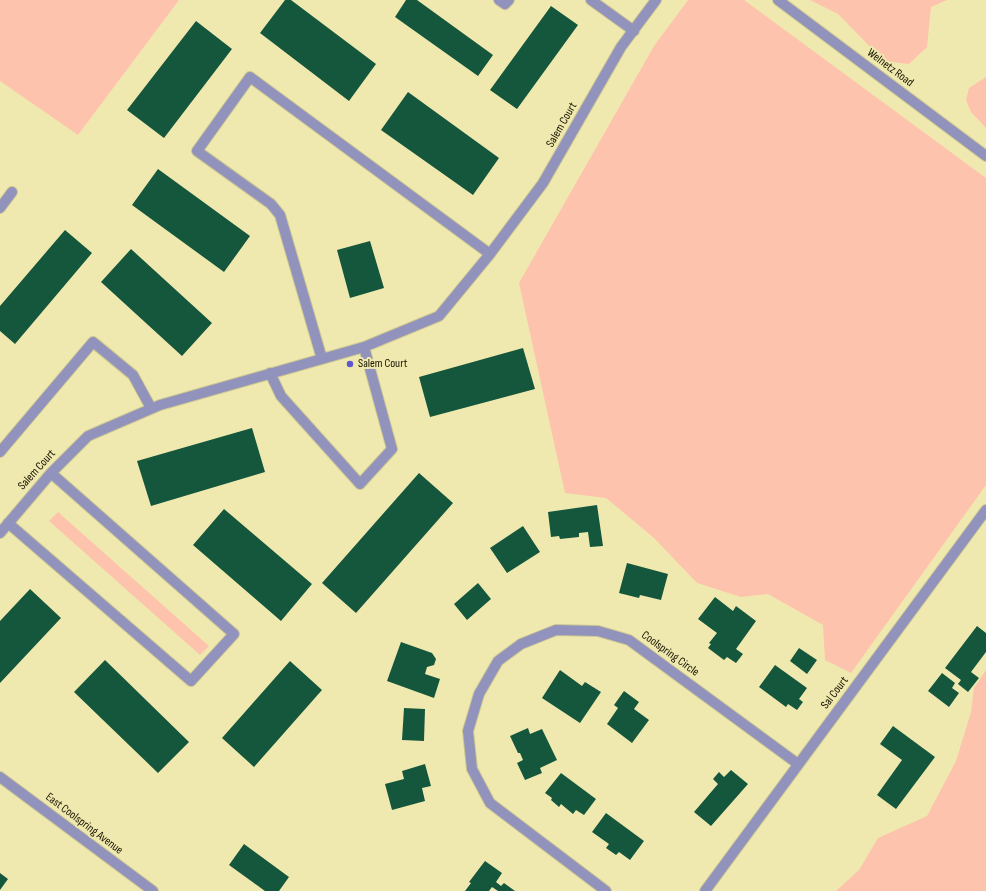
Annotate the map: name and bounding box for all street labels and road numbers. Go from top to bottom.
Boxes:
street label: Welnetz Road [864,46,916,90]
street label: Salem Court [543,100,581,150]
street label: Salem Court [15,447,59,493]
street label: Coolspring Circle [638,628,702,680]
street label: Sal Court [818,674,852,712]
street label: East Coolspring Avenue [42,790,126,858]

